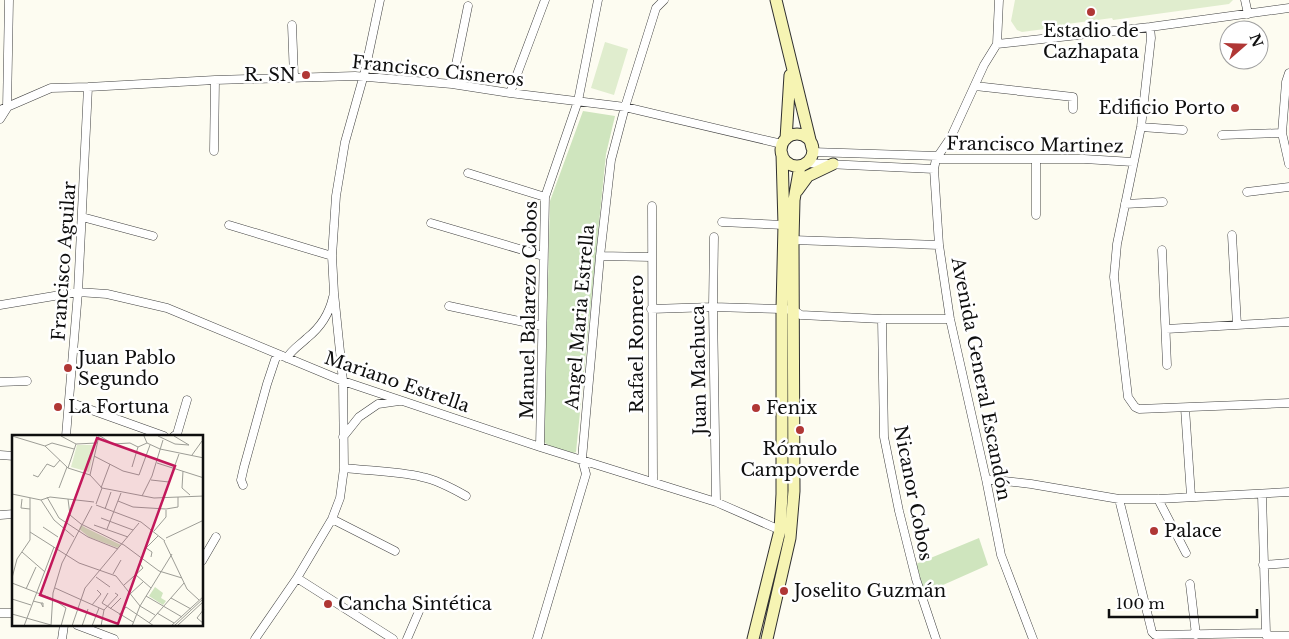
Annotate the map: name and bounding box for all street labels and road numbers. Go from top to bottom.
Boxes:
street label: Francisco Cisneros [351,51,525,91]
street label: Francisco Martinez [946,132,1124,158]
street label: Francisco Aguilar [47,180,81,342]
street label: Manuel Balarezo Cobos [516,201,542,419]
street label: Angel Maria Estrella [561,223,599,412]
street label: Avenida General Escandón [946,255,1015,502]
street label: Rafael Romero [626,275,648,413]
street label: Juan Machuca [687,305,711,437]
street label: Mariano Estrella [322,347,472,417]
street label: Nicanor Cobos [889,424,937,562]

